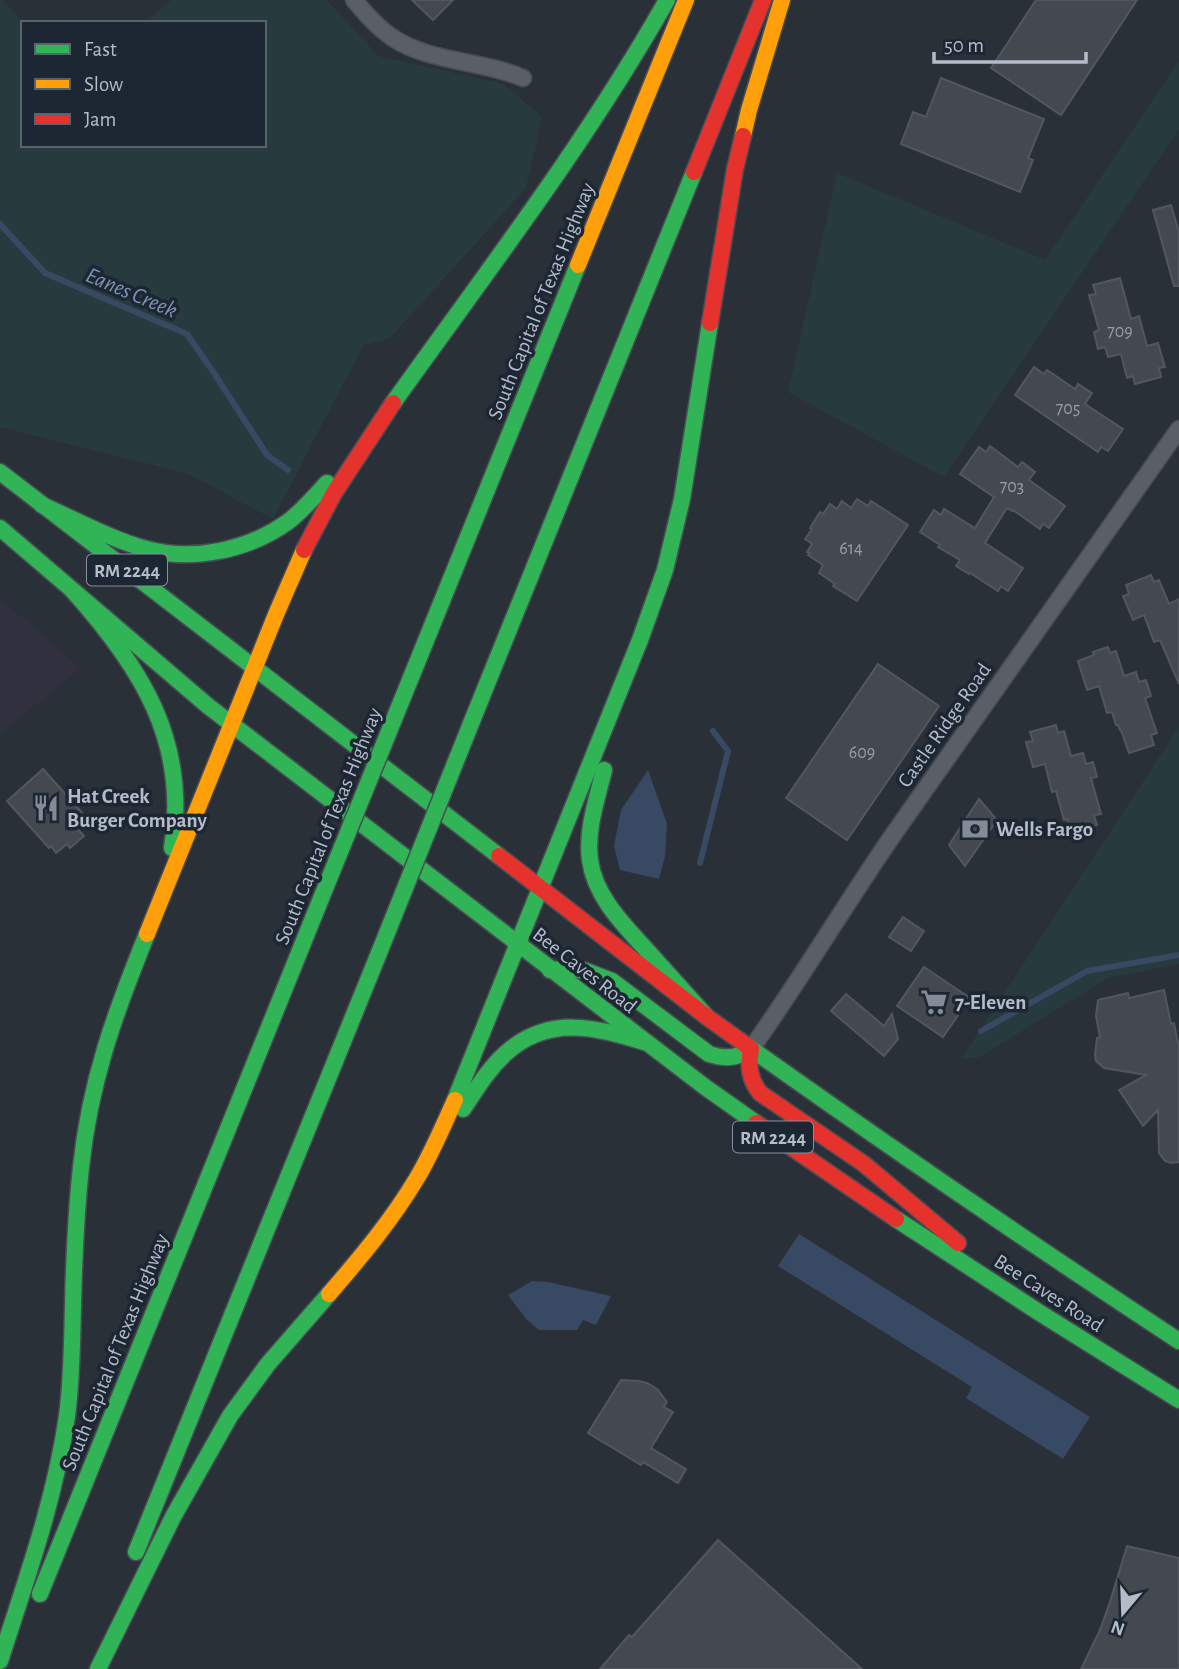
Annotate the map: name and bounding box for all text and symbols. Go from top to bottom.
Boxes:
legend [21,21,266,147]
scale bar [934,21,1086,65]
text: 50 m [944,35,984,56]
text: Fast [84,39,117,60]
text: Slow [84,74,123,95]
text: Jam [84,109,116,130]
street label: South Capital of Texas Highway [484,180,599,423]
water label: Eanes Creek [82,264,181,323]
house number: 709 [1107,323,1133,341]
house number: 705 [1056,400,1080,418]
house number: 703 [1000,478,1024,496]
house number: 614 [839,540,863,558]
road number: RM 2244 [87,554,167,586]
street label: Castle Ridge Road [894,659,995,791]
street label: South Capital of Texas Highway [271,705,386,948]
house number: 609 [849,744,875,762]
place label: Hat Creek Burger Company [67,786,207,831]
restaurant icon: Hat Creek Burger Company [31,793,61,823]
bank icon: Wells Fargo [960,814,990,844]
place label: Wells Fargo [996,819,1093,840]
street label: Bee Caves Road [529,923,641,1017]
supermarket icon: 7-Eleven [919,987,949,1017]
place label: 7-Eleven [955,992,1026,1013]
road number: RM 2244 [733,1121,813,1152]
street label: South Capital of Texas Highway [58,1231,173,1474]
street label: Bee Caves Road [990,1250,1107,1336]
north arrow [1088,1578,1158,1648]
text: N [1109,1617,1127,1639]

